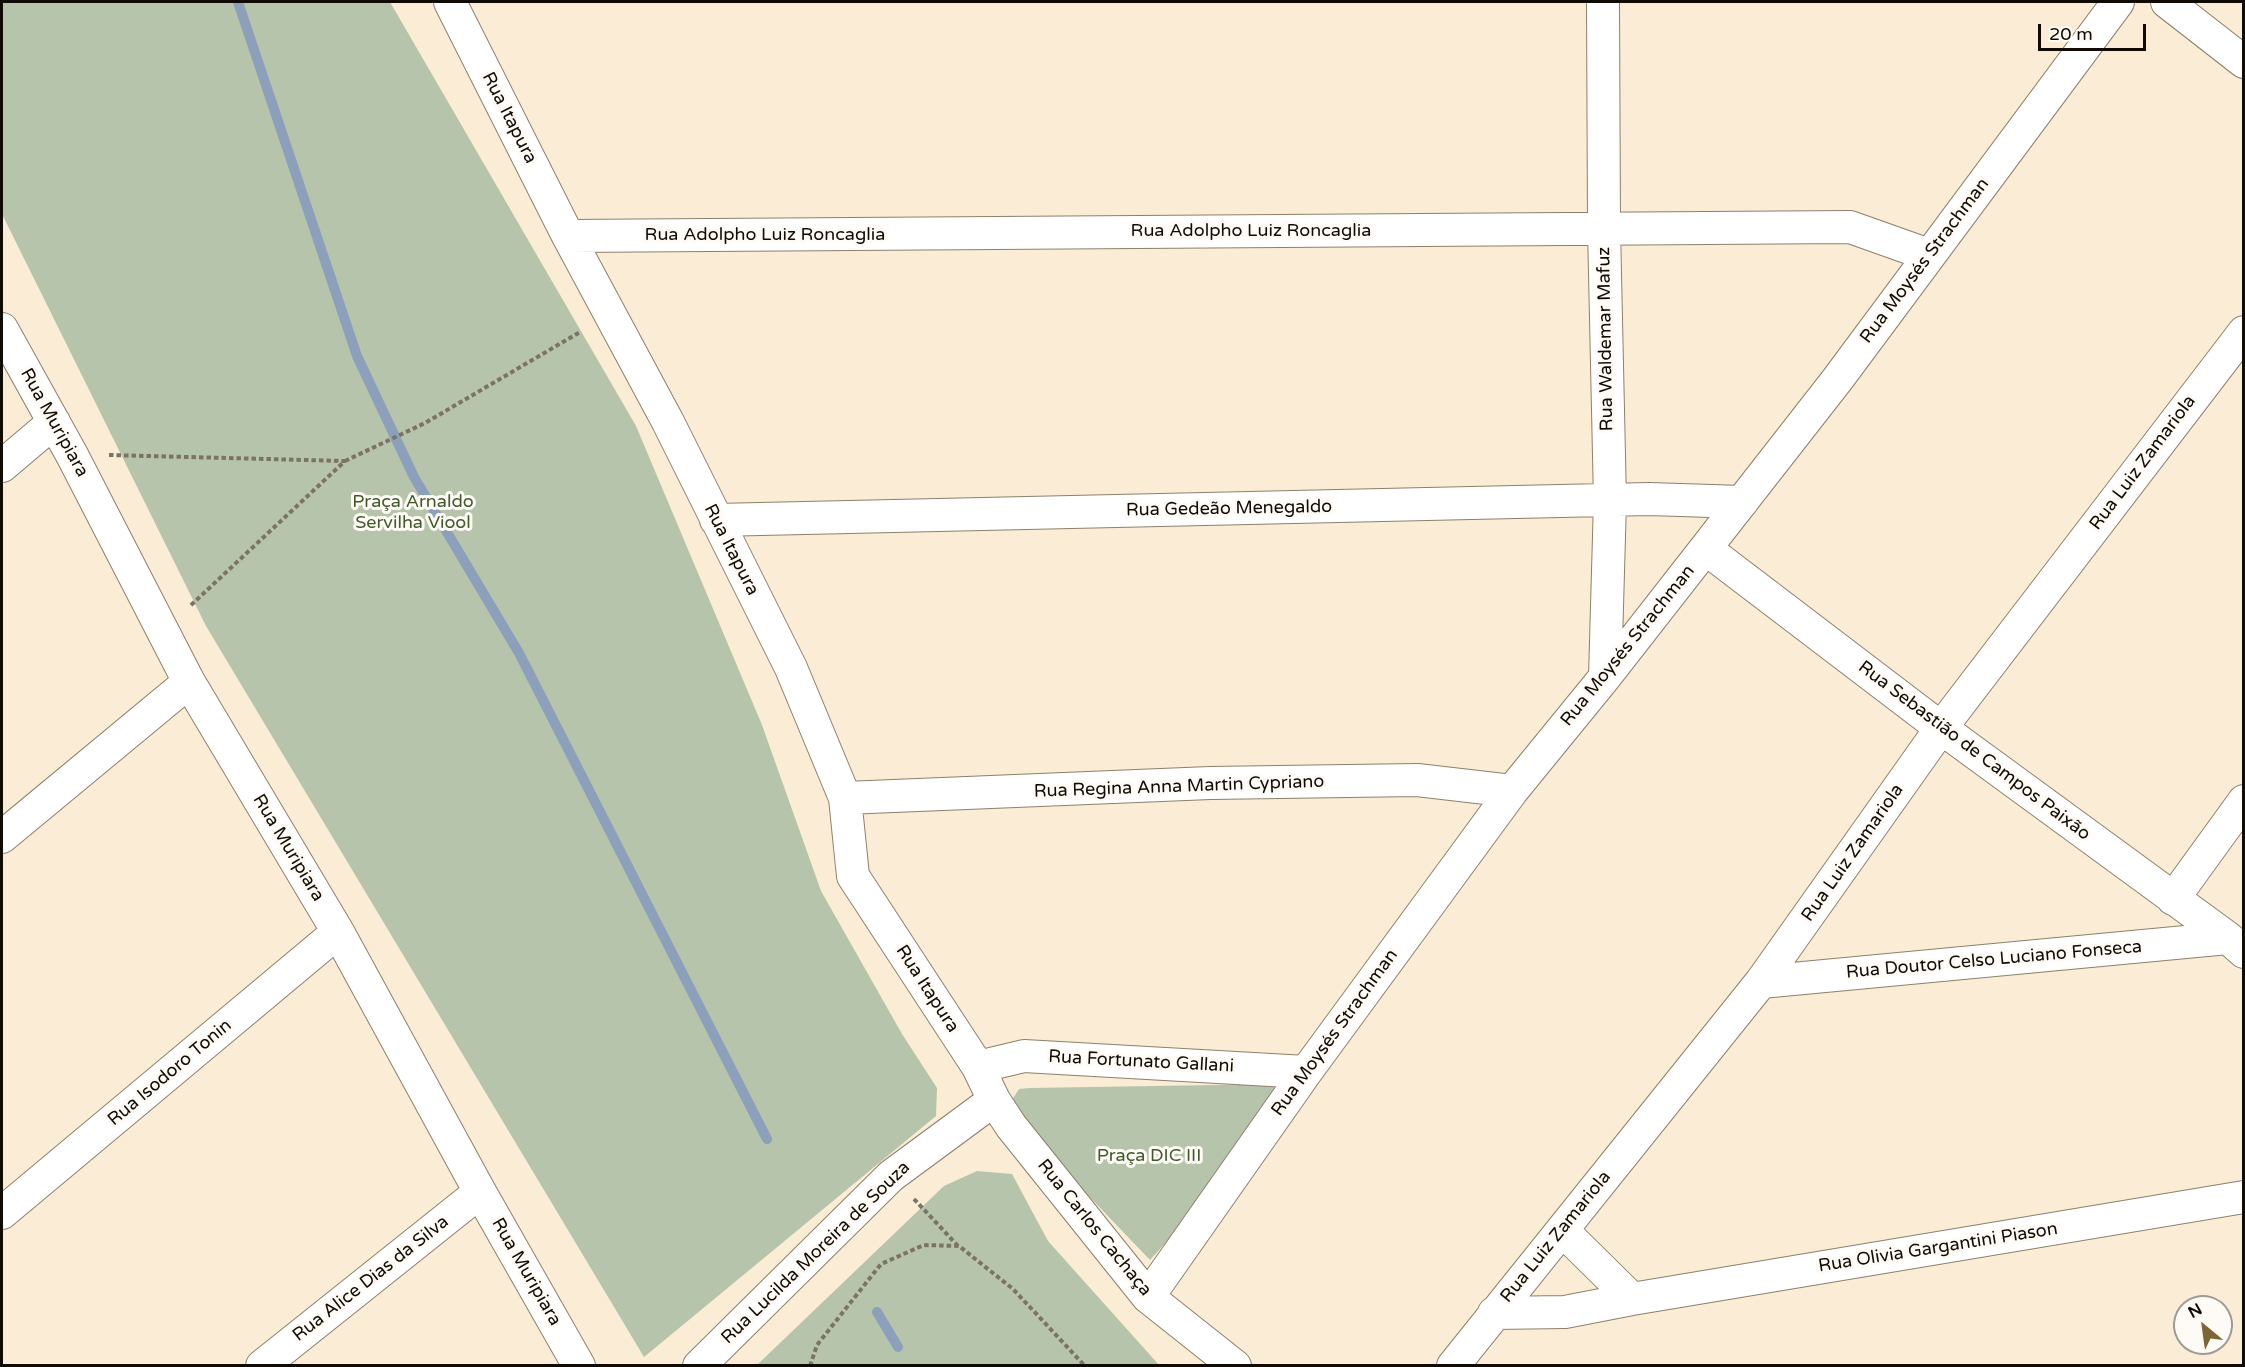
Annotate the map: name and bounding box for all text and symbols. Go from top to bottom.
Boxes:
scale bar [2041,12,2149,50]
text: 20 m [2049,23,2093,45]
street label: Rua Itapura [477,69,541,167]
street label: Rua Moysés Strachman [1856,174,1994,348]
street label: Rua Adolpho Luiz Roncaglia [1131,220,1371,242]
street label: Rua Adolpho Luiz Roncaglia [645,224,885,246]
street label: Rua Waldemar Mafuz [1594,247,1618,431]
street label: Rua Muripiara [15,365,93,481]
street label: Rua Luiz Zamariola [2085,391,2201,535]
park label: Praça Arnaldo Servilha Viool [352,491,474,534]
street label: Rua Gedeão Menegaldo [1126,496,1332,522]
street label: Rua Itapura [699,501,763,599]
street label: Rua Moysés Strachman [1556,561,1700,731]
street label: Rua Sebastião de Campos Paixão [1854,657,2094,845]
street label: Rua Regina Anna Martin Cypriano [1033,771,1325,803]
street label: Rua Luiz Zamariola [1797,780,1909,926]
street label: Rua Muripiara [248,791,328,905]
street label: Rua Doutor Celso Luciano Fonseca [1845,936,2143,984]
street label: Rua Itapura [891,941,963,1037]
street label: Rua Moysés Strachman [1267,945,1403,1121]
street label: Rua Isodoro Tonin [104,1015,236,1131]
street label: Rua Fortunato Gallani [1048,1046,1234,1078]
park label: Praça DIC III [1097,1145,1201,1167]
street label: Rua Carlos Cachaça [1032,1155,1156,1301]
street label: Rua Lucilda Moreira de Souza [717,1157,915,1349]
street label: Rua Luiz Zamariola [1496,1167,1616,1307]
street label: Rua Alice Dias da Silva [289,1211,453,1347]
street label: Rua Muripiara [486,1214,566,1330]
street label: Rua Olivia Gargantini Piason [1817,1218,2059,1278]
north arrow [2173,1295,2233,1355]
text: N [2185,1299,2206,1323]

